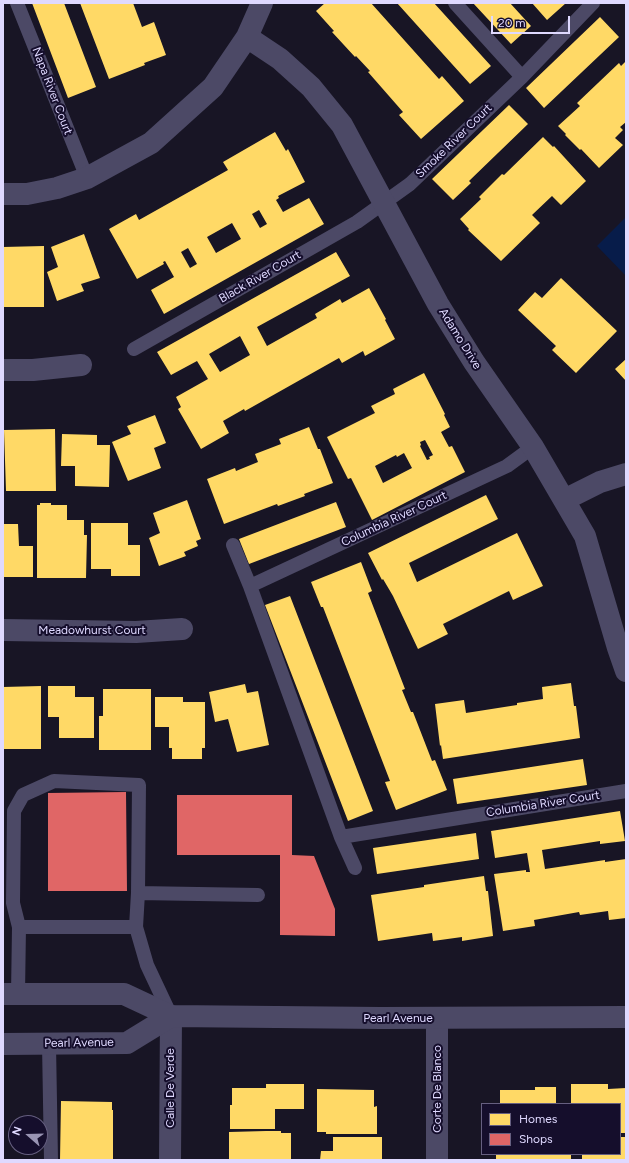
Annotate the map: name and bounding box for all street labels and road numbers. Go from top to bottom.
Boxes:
street label: Napa River Court [29,45,75,137]
street label: Smoke River Court [413,101,495,181]
street label: Black River Court [216,248,304,306]
street label: Adamo Drive [436,306,484,372]
street label: Columbia River Court [339,488,449,550]
street label: Meadowhurst Court [38,623,146,637]
street label: Columbia River Court [485,788,601,820]
street label: Pearl Avenue [363,1011,433,1025]
street label: Pearl Avenue [44,1035,114,1051]
street label: Corte De Blanco [430,1045,444,1133]
street label: Calle De Verde [163,1048,177,1128]

